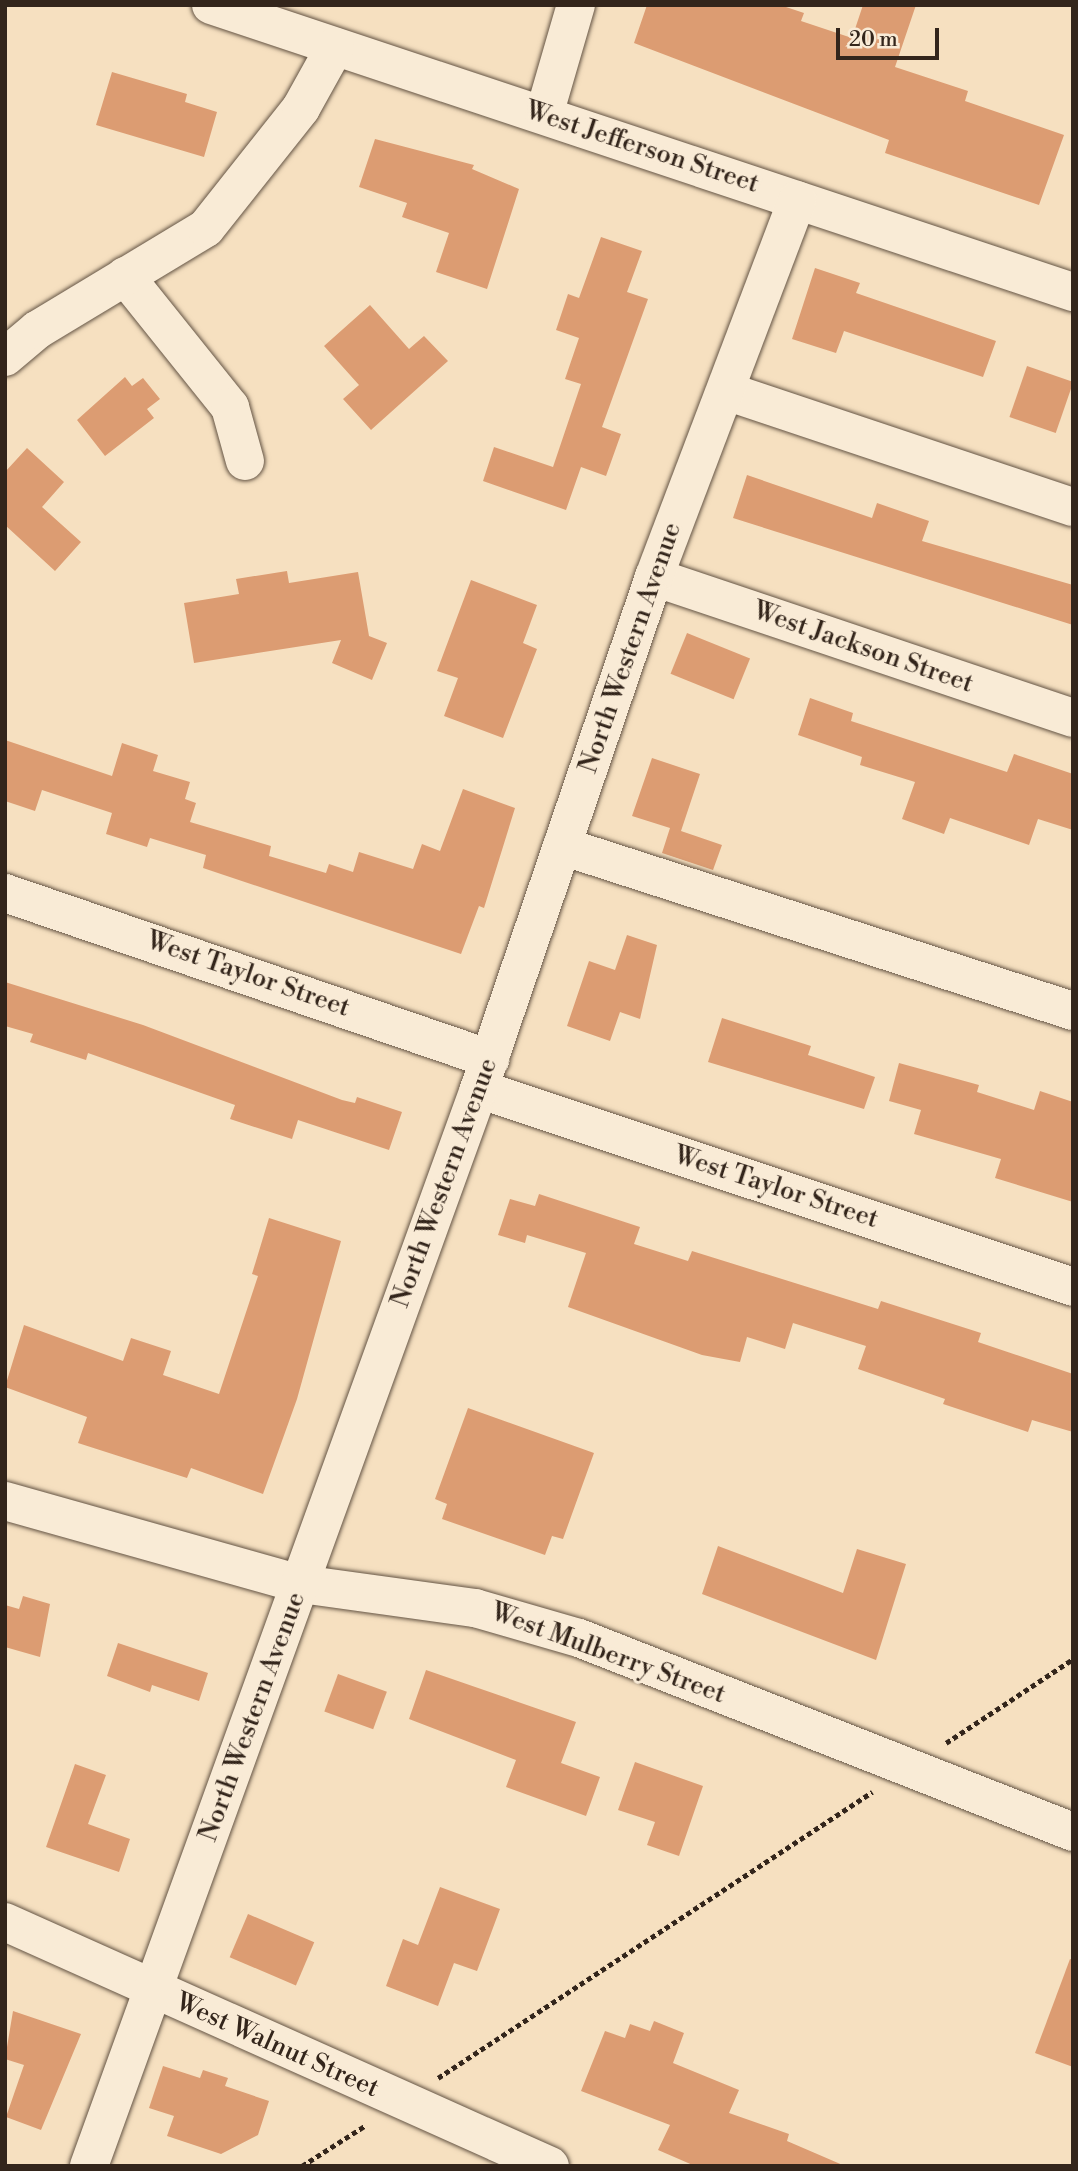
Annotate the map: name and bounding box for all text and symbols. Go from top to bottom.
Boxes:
scale bar [840,14,943,58]
text: 20 m [849,27,898,53]
street label: West Jefferson Street [521,96,763,200]
street label: North Western Avenue [573,519,689,777]
street label: West Jackson Street [749,596,977,700]
street label: West Taylor Street [142,926,354,1024]
street label: North Western Avenue [385,1054,505,1312]
street label: West Taylor Street [670,1140,882,1236]
street label: North Western Avenue [193,1588,313,1846]
street label: West Mulberry Street [487,1597,729,1711]
street label: West Walnut Street [170,1987,384,2105]

